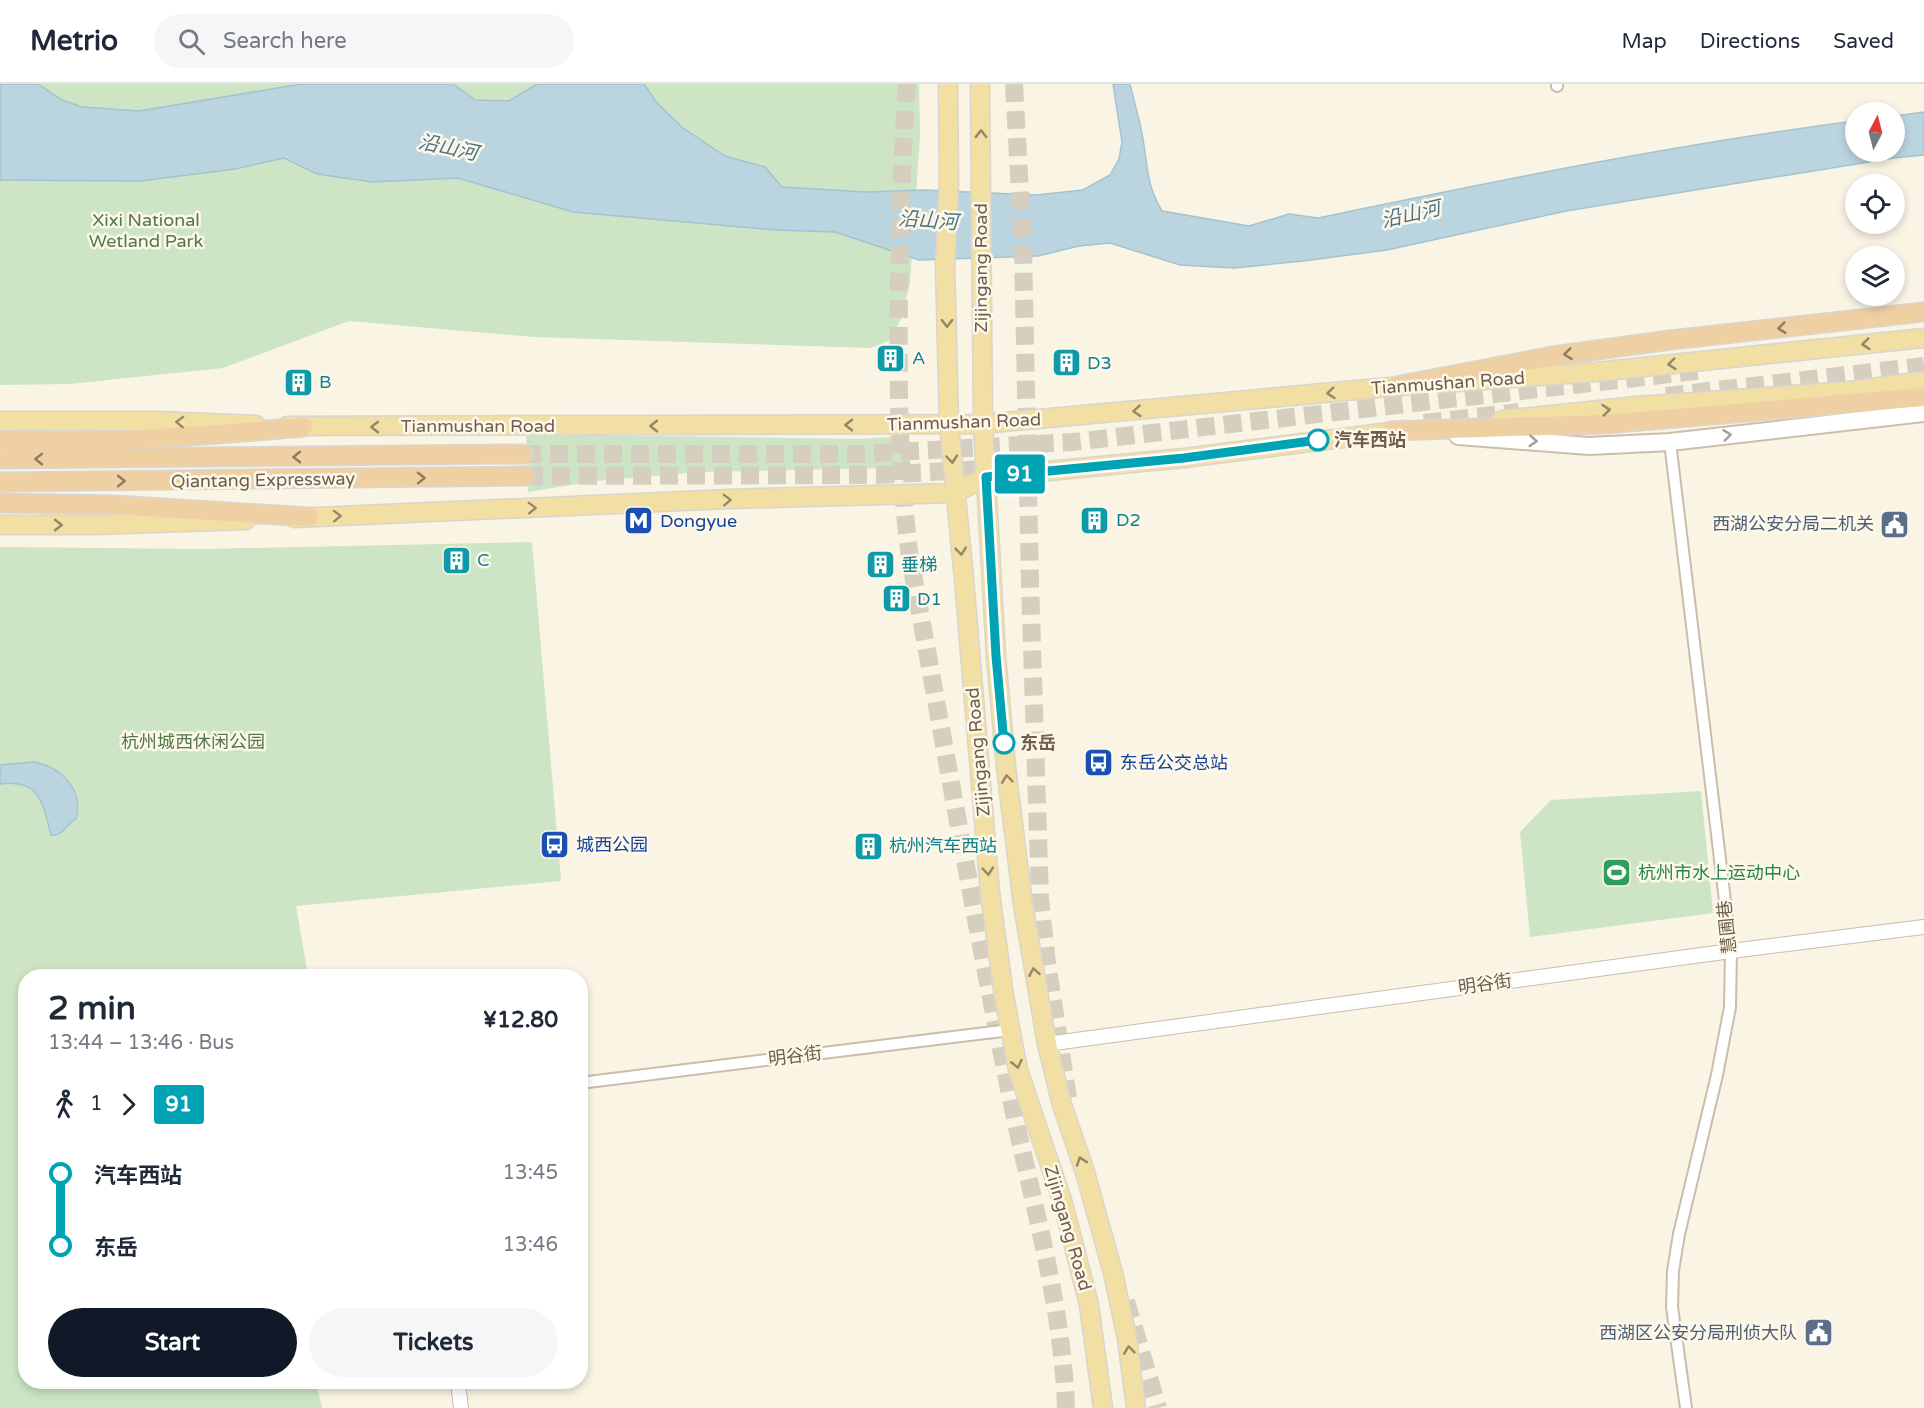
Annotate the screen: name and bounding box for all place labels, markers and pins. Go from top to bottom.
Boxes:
building icon: A [875,342,907,374]
place label: A [912,347,925,369]
building icon: D3 [1050,347,1082,379]
place label: D3 [1087,352,1112,374]
building icon: B [282,366,314,398]
place label: B [319,371,331,393]
marker: 汽车西站 [1307,429,1329,451]
place label: 汽车西站 [1334,429,1406,451]
building icon: D2 [1079,504,1111,536]
metro station icon: Dongyue [623,505,655,537]
public building icon: 西湖公安分局二机关 [1879,508,1911,540]
place label: D2 [1116,509,1141,531]
place label: Dongyue [660,510,737,532]
place label: 西湖公安分局二机关 [1712,513,1874,535]
building icon: C [440,544,472,576]
place label: C [477,549,490,571]
building icon: 垂梯 [864,549,896,581]
place label: 垂梯 [901,554,937,576]
building icon: D1 [880,583,912,615]
place label: D1 [917,588,942,610]
marker: 东岳 [993,732,1015,754]
place label: 东岳 [1020,732,1056,754]
bus stop icon: 东岳公交总站 [1083,747,1115,779]
place label: 东岳公交总站 [1120,752,1228,774]
bus stop icon: 城西公园 [539,829,571,861]
building icon: 杭州汽车西站 [852,830,884,862]
place label: 城西公园 [576,834,648,856]
place label: 杭州汽车西站 [889,835,997,857]
sports icon: 杭州市水上运动中心 [1601,857,1633,889]
place label: 杭州市水上运动中心 [1638,862,1800,884]
public building icon: 西湖区公安分局刑侦大队 [1802,1317,1834,1349]
place label: 西湖区公安分局刑侦大队 [1599,1322,1797,1344]

